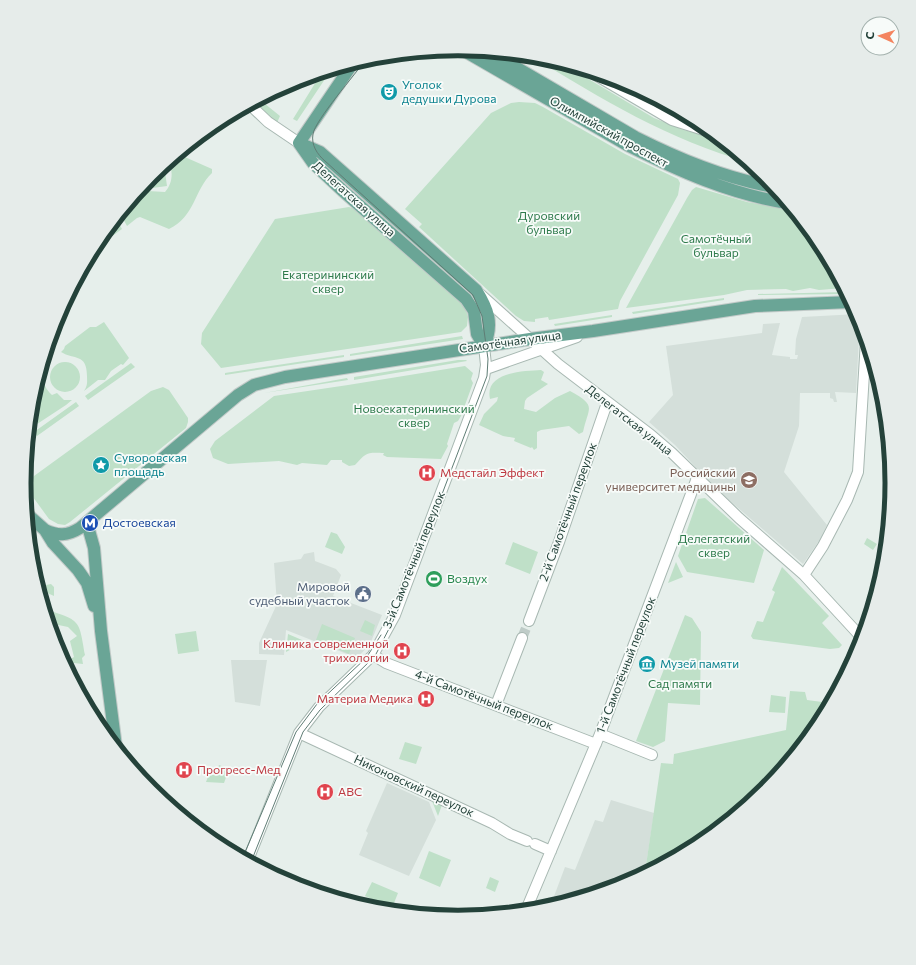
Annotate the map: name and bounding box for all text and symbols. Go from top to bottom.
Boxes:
north arrow [860,16,900,56]
text: С [863,31,876,40]
place label: Уголок дедушки Дурова [402,77,496,105]
theatre icon: Уголок дедушки Дурова [379,82,399,102]
street label: Олимпийский проспект [548,93,671,170]
street label: Делегатская улица [311,158,399,239]
park label: Дуровский бульвар [518,208,580,236]
park label: Самотёчный бульвар [681,231,751,259]
park label: Екатерининский сквер [282,267,374,295]
street label: Самотёчная улица [458,327,562,355]
street label: Делегатская улица [584,381,676,457]
park label: Новоекатерининский сквер [353,401,475,429]
street label: 2-й Самотёчный переулок [535,440,599,583]
place label: Суворовская площадь [114,450,187,478]
place icon: Суворовская площадь [91,455,111,475]
hospital icon: Медстайл Эффект [417,463,437,483]
place label: Медстайл Эффект [440,465,545,479]
place label: Российский университет медицины [606,465,736,493]
school or university icon: Российский университет медицины [739,470,759,490]
street label: 3-й Самотёчный переулок [379,488,447,630]
metro station icon: Достоевская [80,513,100,533]
place label: Достоевская [103,515,176,529]
park label: Делегатский сквер [678,531,750,559]
sports icon: Воздух [424,569,444,589]
place label: Воздух [447,571,488,585]
place label: Мировой судебный участок [249,579,351,607]
public building icon: Мировой судебный участок [353,584,373,604]
street label: 1-й Самотёчный переулок [593,594,658,735]
place label: Клиника современной трихологии [263,636,389,664]
hospital icon: Клиника современной трихологии [392,641,412,661]
museum icon: Музей памяти [637,654,657,674]
place label: Музей памяти [660,656,739,670]
street label: 4-й Самотёчный переулок [413,666,556,732]
park label: Сад памяти [648,676,712,690]
hospital icon: Материа Медика [416,689,436,709]
place label: Материа Медика [317,691,413,705]
street label: Никоновский переулок [352,751,477,819]
hospital icon: Прогресс-Мед [174,760,194,780]
place label: Прогресс-Мед [197,762,280,776]
hospital icon: ABC [315,782,335,802]
place label: ABC [338,784,362,798]

